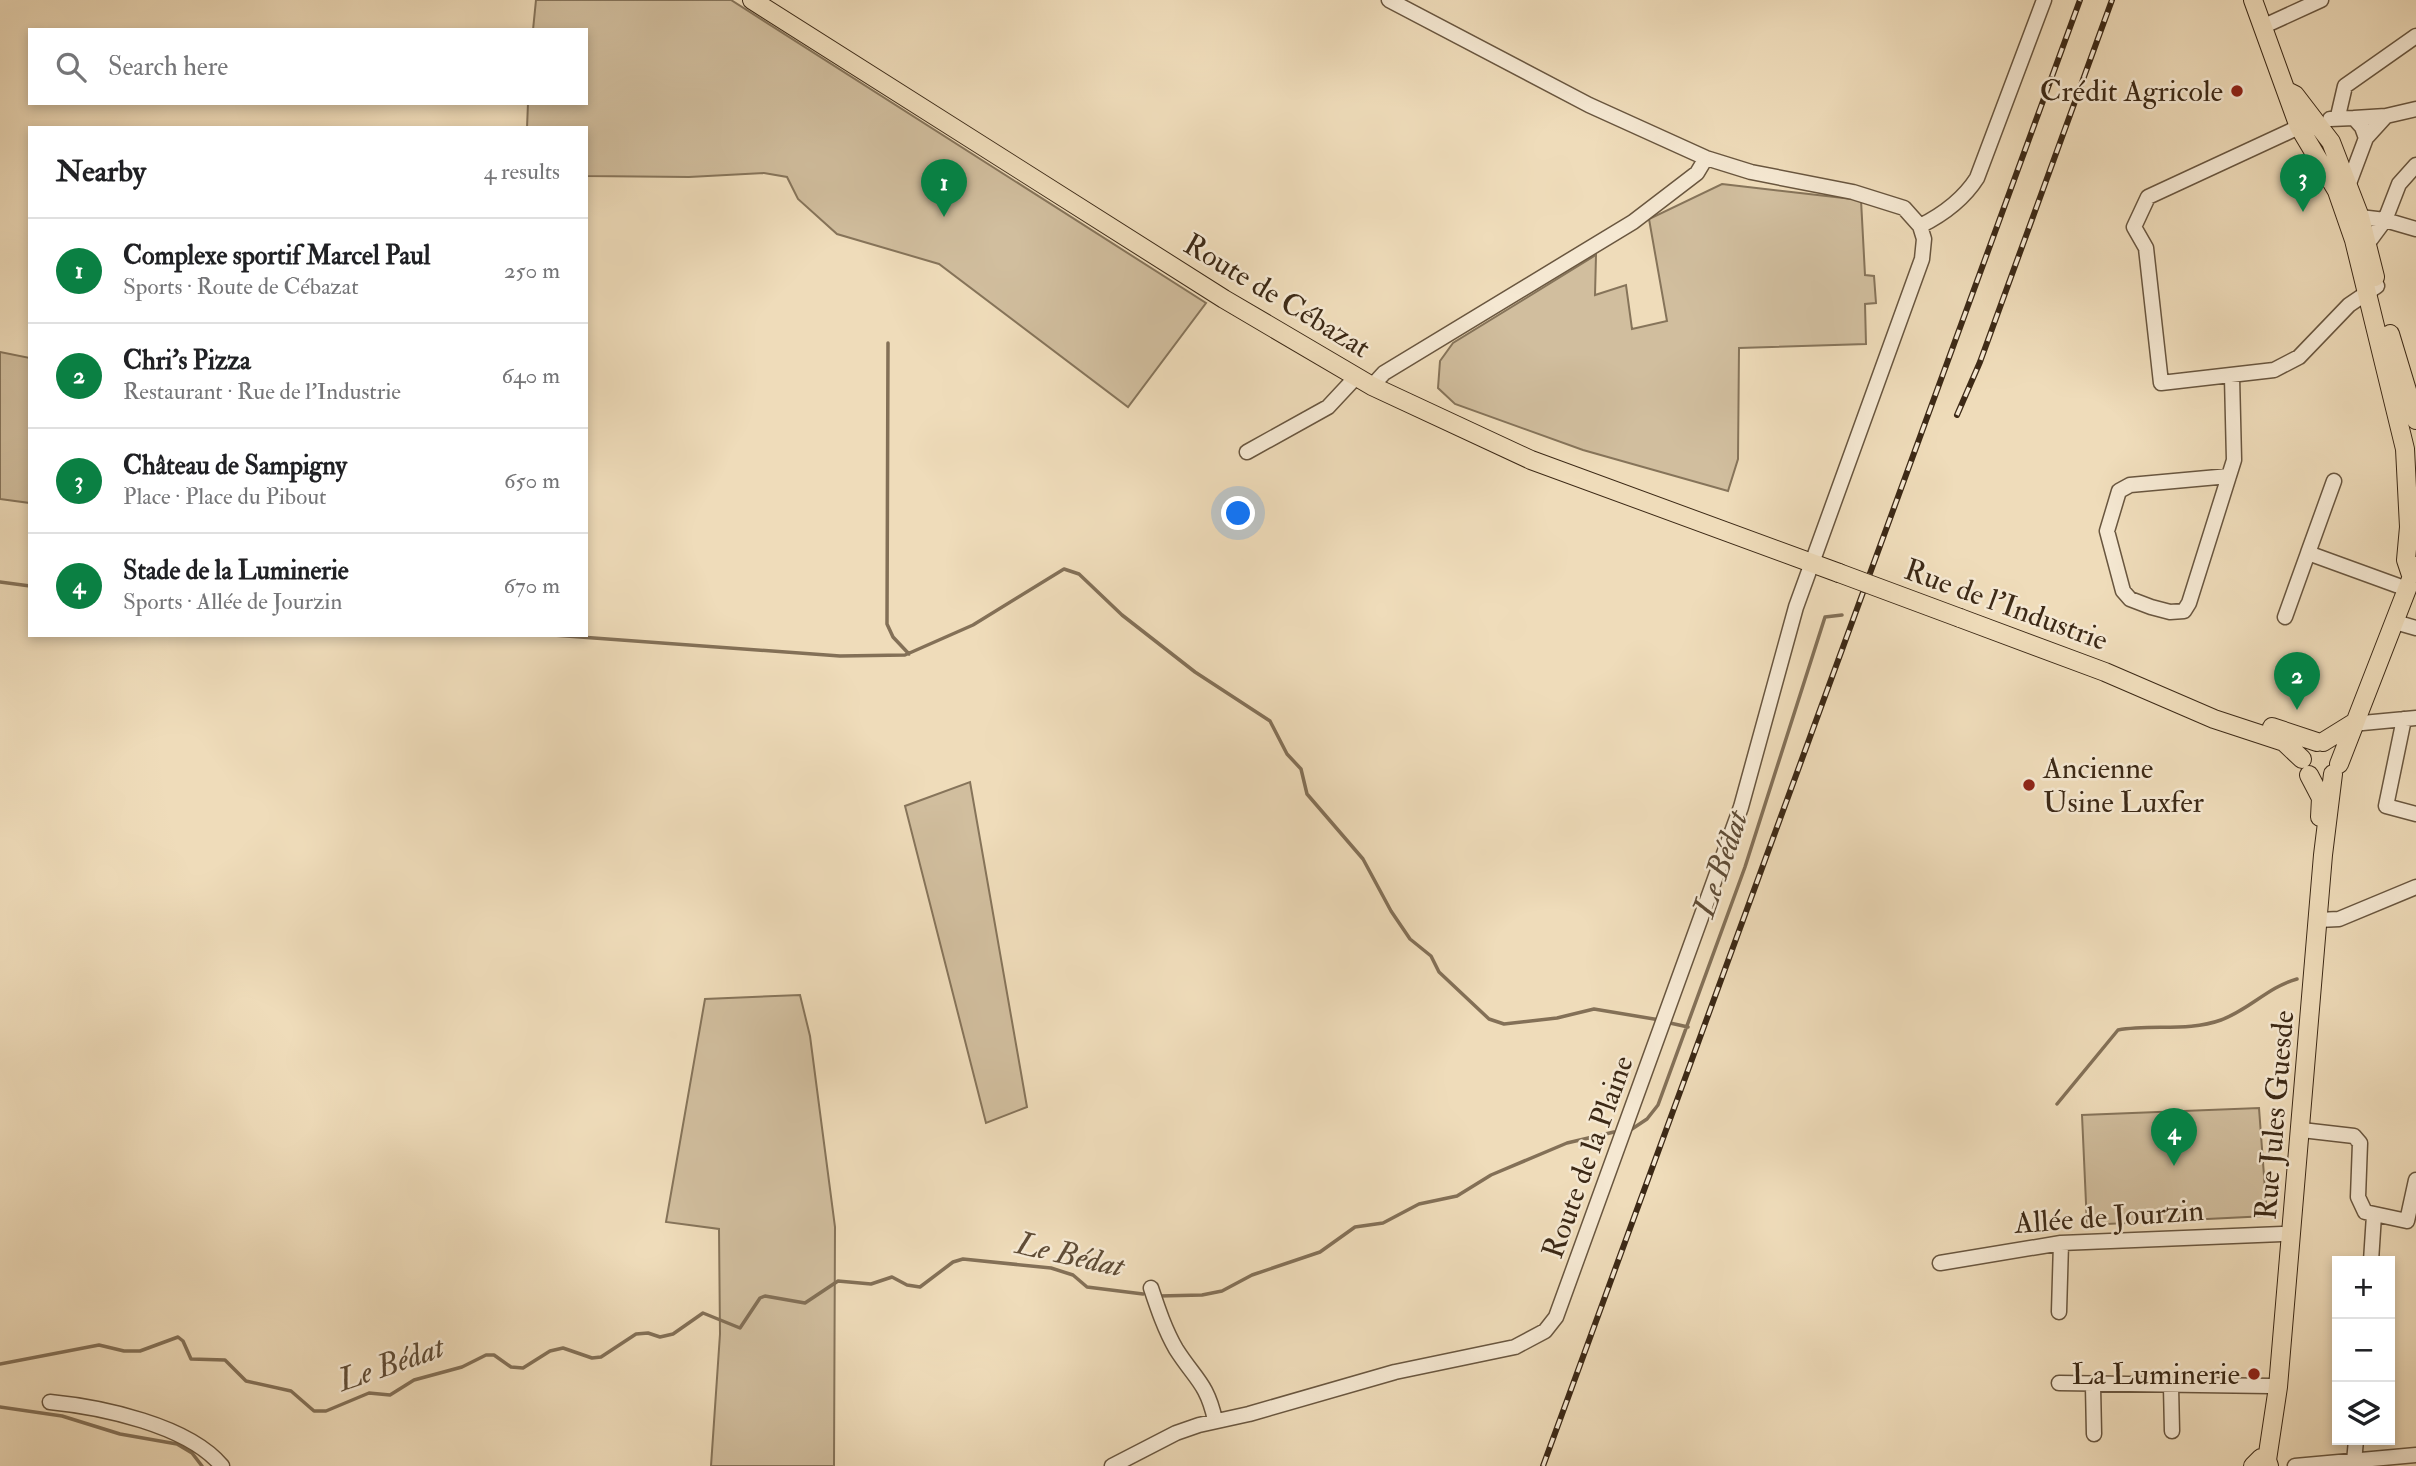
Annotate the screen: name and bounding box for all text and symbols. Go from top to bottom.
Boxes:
search box [28,28,588,105]
icon: search [52,48,90,86]
text: Search here [108,51,228,83]
place label: Crédit Agricole [2040,73,2223,110]
marker: Crédit Agricole [2229,83,2245,99]
text: Nearby [56,153,146,190]
pin: 3 [2280,154,2326,212]
text: 4 results [484,157,560,186]
pin: 1 [921,159,967,217]
street label: Route de Cébazat [1177,226,1377,366]
text: Complexe sportif Marcel Paul [123,240,430,272]
text: 1 [75,256,83,285]
text: 250 m [504,256,560,285]
text: Sports · Route de Cébazat [123,272,359,301]
text: Chri's Pizza [123,345,251,377]
text: 2 [73,361,85,390]
text: 640 m [502,361,560,390]
text: Restaurant · Rue de l'Industrie [123,377,401,406]
text: Château de Sampigny [123,450,347,482]
text: 3 [75,466,83,495]
text: 650 m [504,466,560,495]
text: Place · Place du Pibout [123,482,327,511]
your location [1221,496,1255,530]
street label: Rue de l'Industrie [1899,551,2113,659]
text: Stade de la Luminerie [123,555,349,587]
text: 4 [73,571,85,600]
text: 670 m [503,571,560,600]
text: Sports · Allée de Jourzin [123,587,342,616]
pin: 2 [2274,652,2320,710]
place label: Ancienne Usine Luxfer [2042,750,2204,821]
marker: Ancienne Usine Luxfer [2021,777,2037,793]
water label: Le Bédat [1684,804,1758,924]
street label: Rue Jules Guesde [2247,1009,2303,1221]
street label: Route de la Plaine [1534,1051,1642,1263]
pin: 4 [2151,1108,2197,1166]
street label: Allée de Jourzin [2012,1192,2205,1242]
water label: Le Bédat [1010,1223,1130,1287]
map controls [2332,1256,2395,1445]
button: + [2332,1256,2395,1319]
button: − [2332,1319,2395,1382]
water label: Le Bédat [331,1327,451,1401]
place label: La Luminerie [2072,1356,2240,1393]
marker: La Luminerie [2246,1366,2262,1382]
button: layers [2332,1382,2395,1445]

